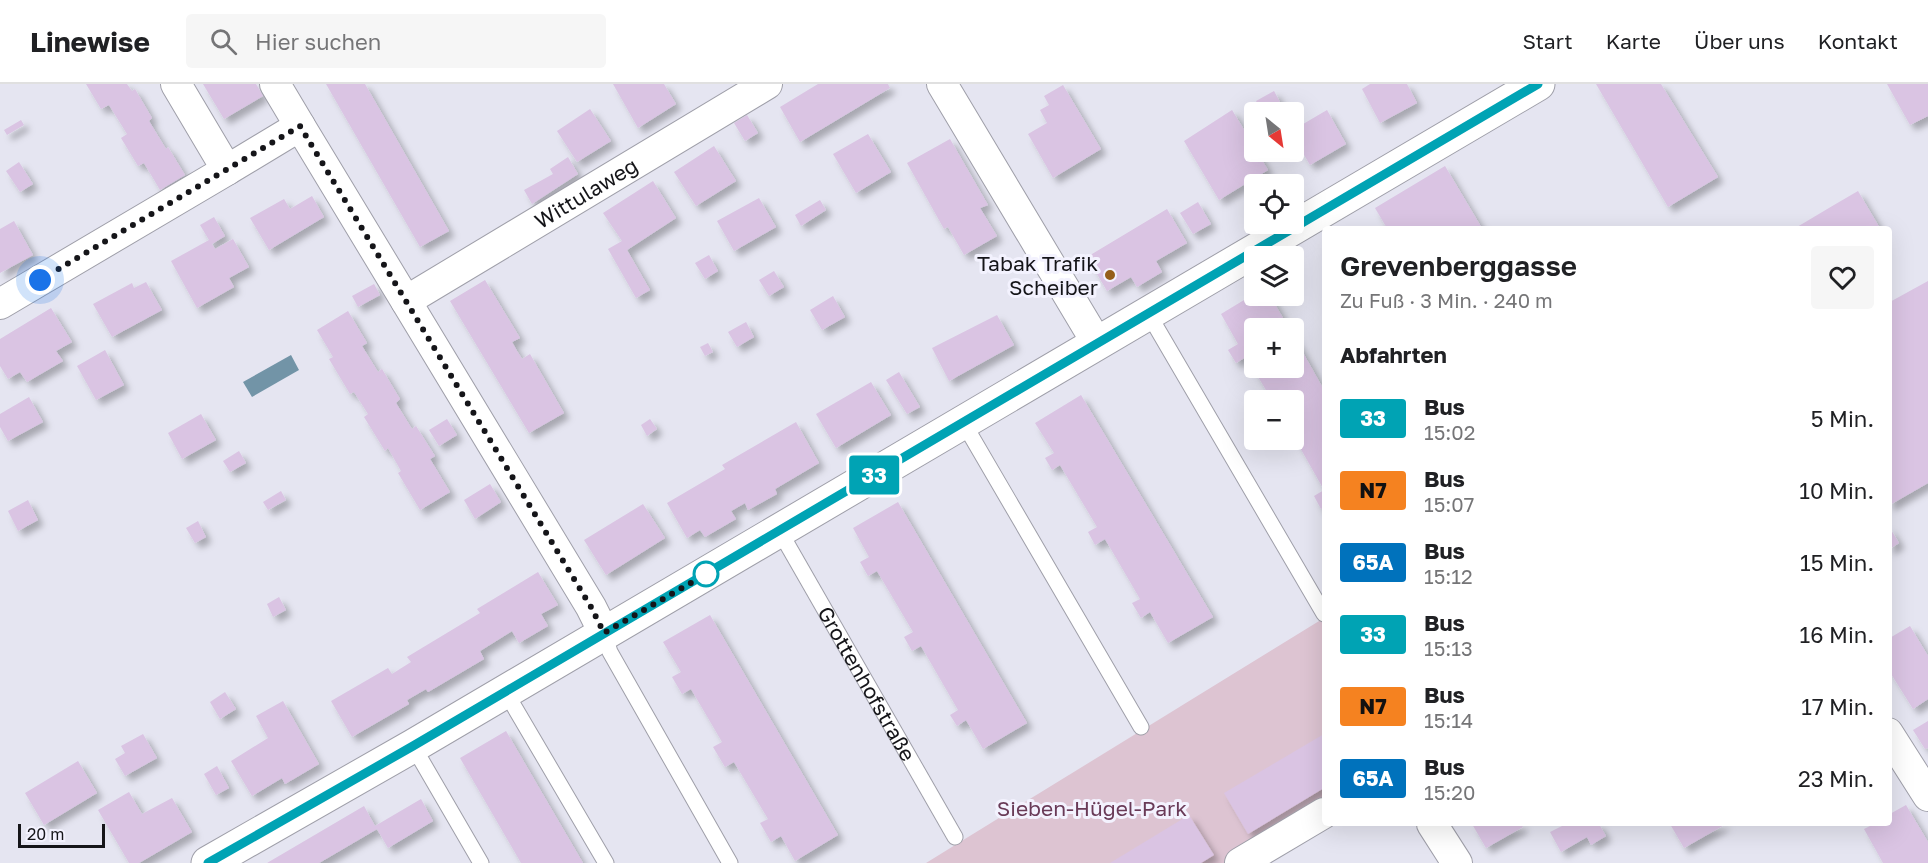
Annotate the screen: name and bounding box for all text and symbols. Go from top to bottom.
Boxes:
search box [186,14,606,68]
text: Linewise [30,25,150,58]
icon: search [207,25,240,58]
text: Hier suchen [255,28,381,55]
text: Start [1522,28,1573,54]
text: Karte [1606,28,1661,54]
text: Über uns [1694,28,1785,54]
text: Kontakt [1818,28,1898,54]
north arrow [1244,102,1304,162]
map controls [1244,102,1304,450]
street label: Wittulaweg [530,152,642,234]
button: locate [1244,174,1304,234]
button: layers [1244,246,1304,306]
button: heart [1811,246,1874,309]
text: Grevenberggasse [1340,249,1577,282]
place label: Tabak Trafik Scheiber [977,250,1098,300]
your location [25,265,55,295]
marker: Tabak Trafik Scheiber [1103,268,1117,282]
text: Zu Fuß · 3 Min. · 240 m [1340,288,1553,312]
button: + [1244,318,1304,378]
text: Abfahrten [1340,341,1447,368]
button: − [1244,390,1304,450]
text: Bus [1424,393,1465,420]
text: 33 [1360,405,1386,431]
text: 5 Min. [1811,405,1874,432]
text: 15:02 [1424,420,1475,444]
line badge: 33 [847,456,901,494]
text: 33 [861,462,887,488]
text: Bus [1424,465,1465,492]
text: N7 [1359,477,1387,503]
text: 10 Min. [1799,477,1874,504]
text: 15:07 [1424,492,1474,516]
text: Bus [1424,537,1465,564]
text: 65A [1352,549,1394,575]
text: 15 Min. [1800,549,1874,576]
unlabelled marker [693,561,719,587]
text: 15:12 [1424,564,1473,588]
street label: Grottenhofstraße [813,602,922,765]
text: Bus [1424,609,1465,636]
text: 33 [1360,621,1386,647]
text: 16 Min. [1800,621,1874,648]
text: 15:13 [1424,636,1473,660]
text: Bus [1424,681,1465,708]
text: N7 [1359,693,1387,719]
text: 17 Min. [1801,693,1874,720]
text: 15:14 [1424,708,1473,732]
text: Bus [1424,753,1465,780]
text: 65A [1352,765,1394,791]
text: 23 Min. [1798,765,1874,792]
text: 15:20 [1424,780,1475,804]
park label: Sieben-Hügel-Park [997,795,1187,821]
scale bar [18,821,105,848]
text: 20 m [27,824,64,844]

